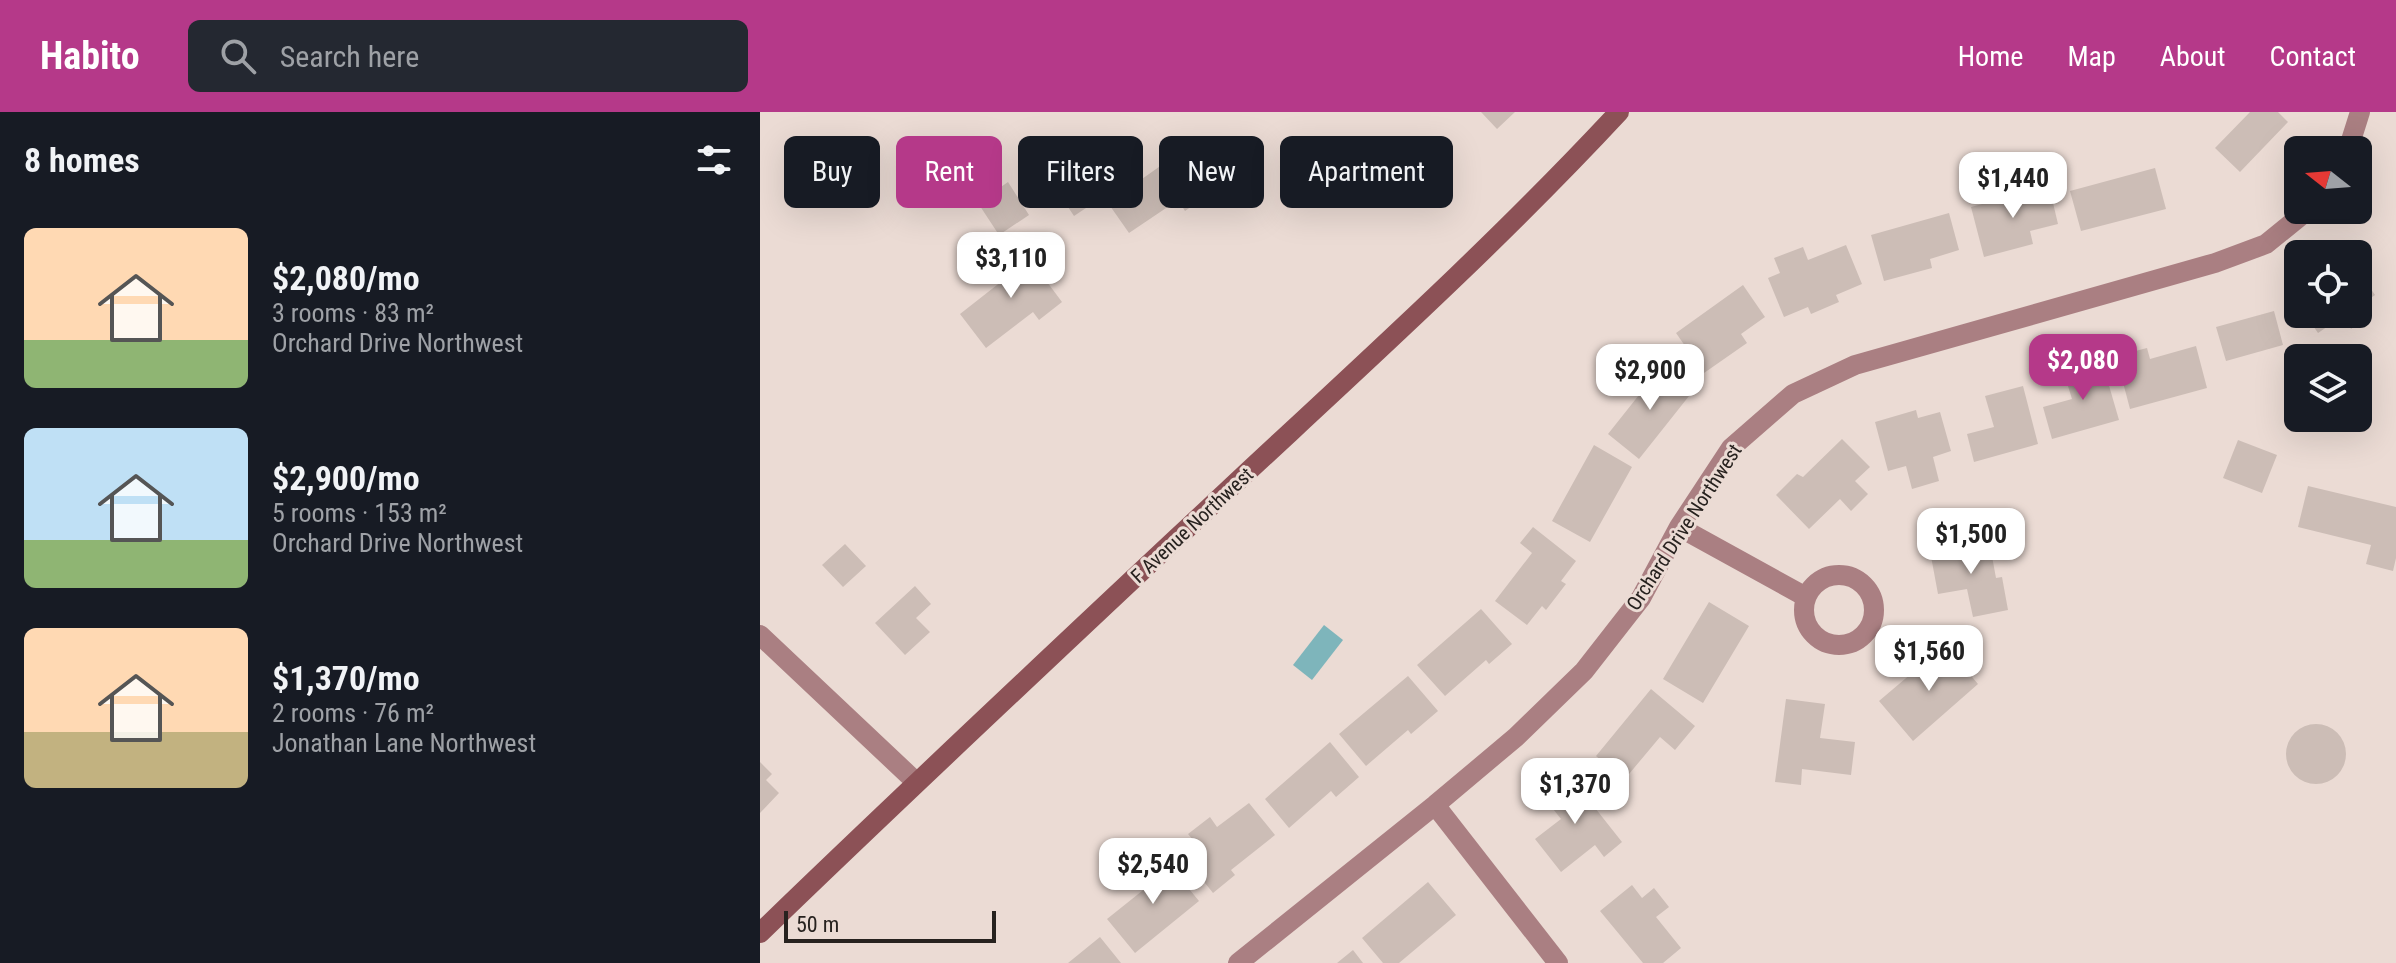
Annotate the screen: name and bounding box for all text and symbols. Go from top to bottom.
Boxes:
search box [188,20,748,92]
text: Habito [40,34,140,78]
icon: search [216,34,260,78]
text: Search here [280,39,419,74]
text: Home [1958,40,2023,73]
text: Map [2067,40,2116,73]
text: About [2160,40,2226,73]
text: Contact [2270,40,2356,73]
chip: Buy [784,136,880,208]
chip: Rent [896,136,1002,208]
chip: Filters [1018,136,1143,208]
chip: New [1159,136,1264,208]
chip: Apartment [1280,136,1453,208]
north arrow [2284,136,2372,224]
map controls [2284,136,2372,432]
icon: filters [692,138,736,182]
text: 8 homes [24,140,140,180]
pin: $1,440 [1948,152,2078,220]
text: $1,440 [1977,163,2049,193]
pin: $3,110 [946,232,1076,300]
button: locate [2284,240,2372,328]
text: $3,110 [975,243,1047,273]
text: $2,080/mo [272,258,420,298]
icon: home [88,260,184,356]
text: 3 rooms · 83 m² [272,298,434,328]
text: Orchard Drive Northwest [272,328,523,358]
pin: $2,080 [2018,334,2148,402]
pin: $2,900 [1585,344,1715,412]
button: layers [2284,344,2372,432]
text: $2,080 [2047,345,2119,375]
text: $2,900 [1614,355,1686,385]
street label: Orchard Drive Northwest [1621,439,1747,615]
text: $2,900/mo [272,458,420,498]
icon: home [88,460,184,556]
street label: F Avenue Northwest [1126,462,1258,588]
text: 5 rooms · 153 m² [272,498,447,528]
pin: $1,500 [1906,508,2036,576]
text: $1,500 [1935,519,2007,549]
text: Orchard Drive Northwest [272,528,523,558]
pin: $1,560 [1864,625,1994,693]
text: $1,560 [1893,636,1965,666]
text: $1,370/mo [272,658,420,698]
icon: home [88,660,184,756]
text: 2 rooms · 76 m² [272,698,434,728]
text: Jonathan Lane Northwest [272,728,536,758]
pin: $1,370 [1510,758,1640,826]
text: $1,370 [1539,769,1611,799]
pin: $2,540 [1088,838,1218,906]
text: $2,540 [1117,849,1189,879]
scale bar [784,907,996,943]
text: 50 m [796,912,839,937]

